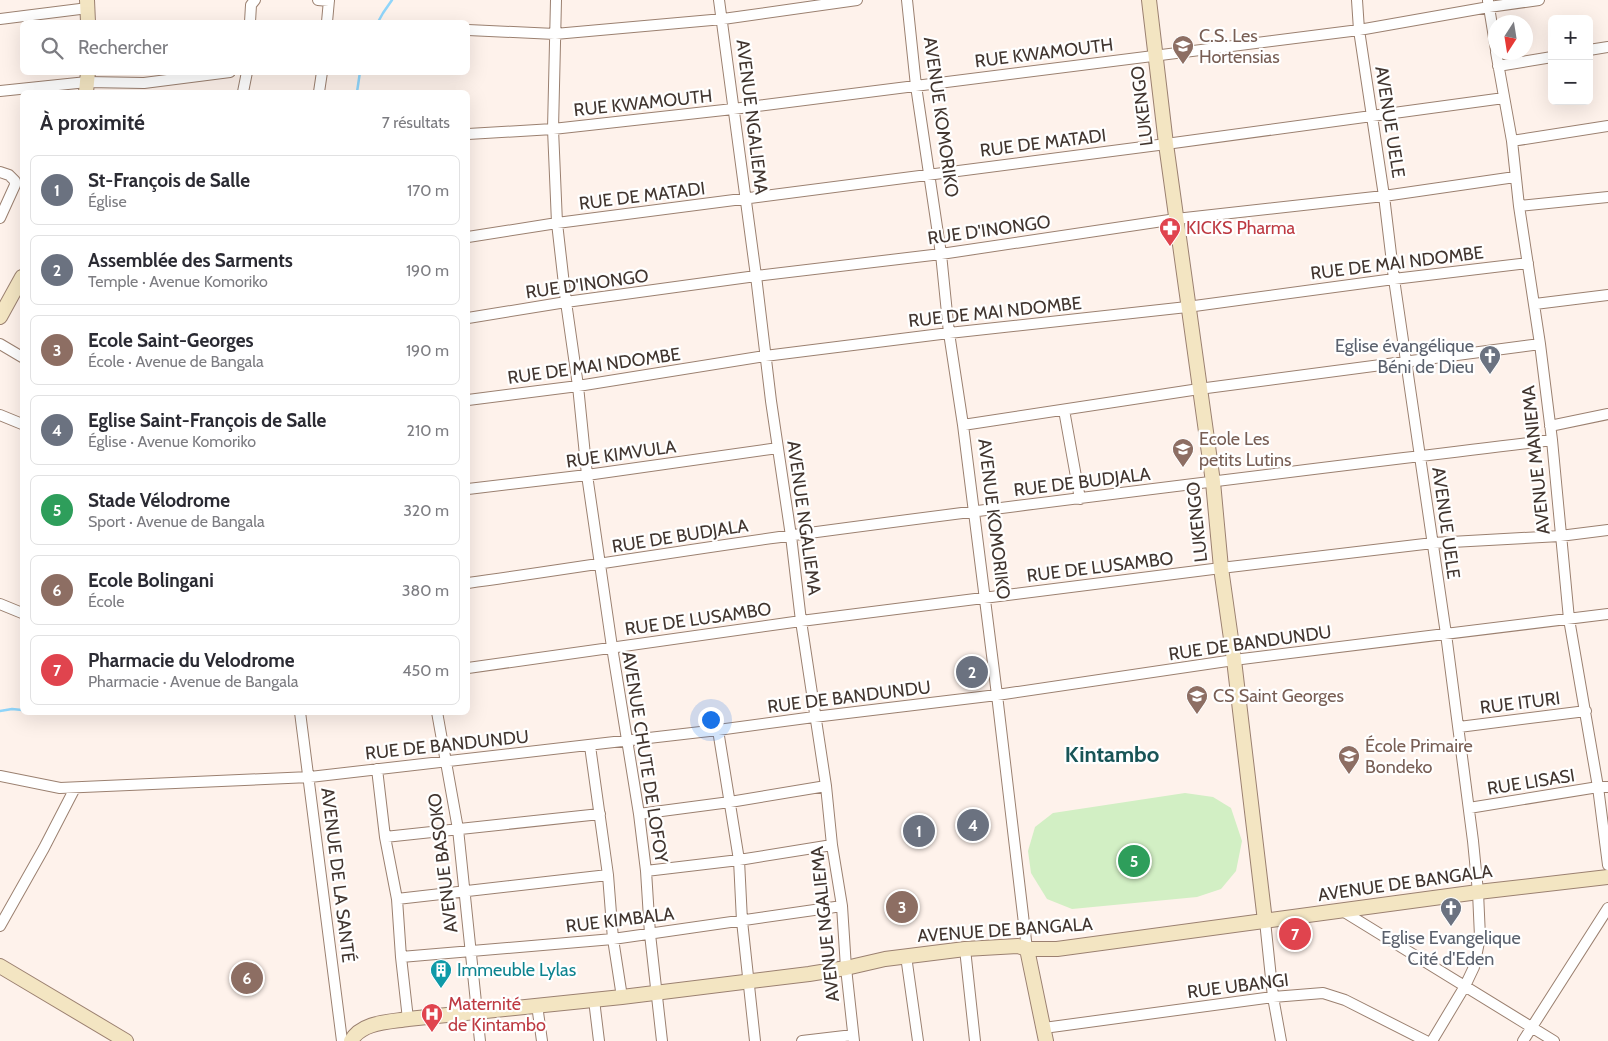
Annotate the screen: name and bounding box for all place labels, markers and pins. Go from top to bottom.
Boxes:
place label: C.S. Les Hortensias [1199,25,1280,68]
school or university icon: C.S. Les Hortensias [1171,34,1195,65]
pharmacy icon: KICKS Pharma [1158,216,1182,247]
place label: KICKS Pharma [1186,217,1296,239]
place label: Eglise évangélique Béni de Dieu [1335,335,1474,378]
church icon: Eglise évangélique Béni de Dieu [1478,344,1502,375]
place label: Ecole Les petits Lutins [1199,428,1291,471]
school or university icon: Ecole Les petits Lutins [1171,437,1195,468]
pin: 2 [956,653,988,691]
school or university icon: CS Saint Georges [1185,684,1209,715]
place label: CS Saint Georges [1213,685,1344,707]
place label: École Primaire Bondeko [1365,735,1473,778]
school or university icon: École Primaire Bondeko [1337,744,1361,775]
pin: 4 [957,806,989,844]
pin: 1 [903,812,935,850]
pin: 5 [1118,842,1150,880]
pin: 3 [886,888,918,926]
church icon: Eglise Evangelique Cité d'Eden [1439,896,1463,927]
pin: 7 [1279,915,1311,953]
place label: Eglise Evangelique Cité d'Eden [1381,927,1521,970]
building icon: Immeuble Lylas [429,958,453,989]
pin: 6 [231,959,263,997]
place label: Immeuble Lylas [457,959,576,981]
place label: Maternité de Kintambo [448,993,546,1036]
hospital icon: Maternité de Kintambo [420,1002,444,1033]

